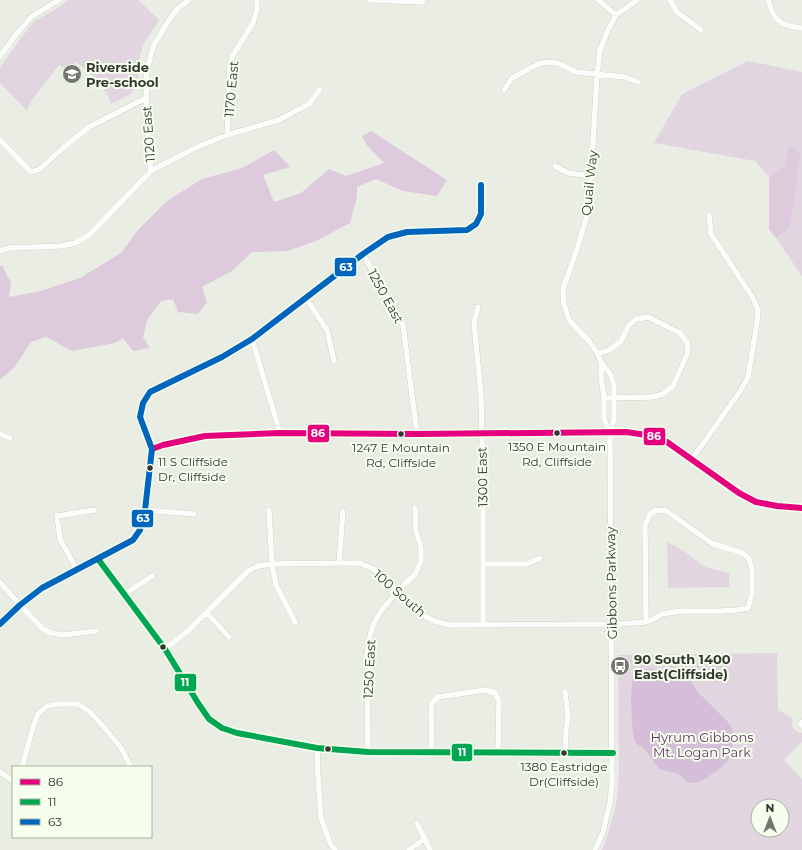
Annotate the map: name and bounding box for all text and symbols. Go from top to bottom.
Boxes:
place label: Riverside Pre-school [86,59,159,90]
street label: 1170 East [221,60,241,118]
school or university icon: Riverside Pre-school [61,63,83,85]
street label: 1120 East [138,105,158,163]
street label: Quail Way [578,148,601,217]
line badge: 63 [334,257,357,277]
text: 63 [339,260,353,274]
street label: 1250 East [365,266,407,326]
line badge: 86 [307,424,330,443]
text: 86 [311,426,325,440]
line badge: 86 [643,427,666,446]
marker: 1350 E Mountain Rd, Cliffside [552,428,562,438]
marker: 1247 E Mountain Rd, Cliffside [396,429,406,439]
text: 86 [647,429,661,443]
place label: 1350 E Mountain Rd, Cliffside [508,439,606,469]
place label: 1247 E Mountain Rd, Cliffside [352,440,450,470]
street label: 1300 East [473,447,491,507]
place label: 11 S Cliffside Dr, Cliffside [158,454,228,484]
marker: 11 S Cliffside Dr, Cliffside [145,463,155,473]
line badge: 63 [131,509,154,528]
text: 63 [136,511,150,525]
street label: Gibbons Parkway [602,525,620,640]
street label: 100 South [371,566,429,620]
street label: 1250 East [359,639,379,699]
unlabelled marker [158,642,168,652]
place label: 90 South 1400 East(Cliffside) [634,651,731,682]
bus stop icon: 90 South 1400 East(Cliffside) [609,655,631,677]
line badge: 11 [174,673,197,692]
text: 11 [181,675,189,689]
park label: Hyrum Gibbons Mt. Logan Park [650,729,754,760]
line badge: 11 [451,743,473,762]
unlabelled marker [323,744,333,754]
text: 11 [458,745,466,759]
marker: 1380 Eastridge Dr(Cliffside) [559,748,569,758]
place label: 1380 Eastridge Dr(Cliffside) [520,759,608,789]
legend [12,766,152,838]
text: 86 [48,774,63,789]
text: 11 [48,794,57,809]
north arrow [750,798,790,838]
text: N [766,801,774,815]
text: 63 [48,814,62,829]

